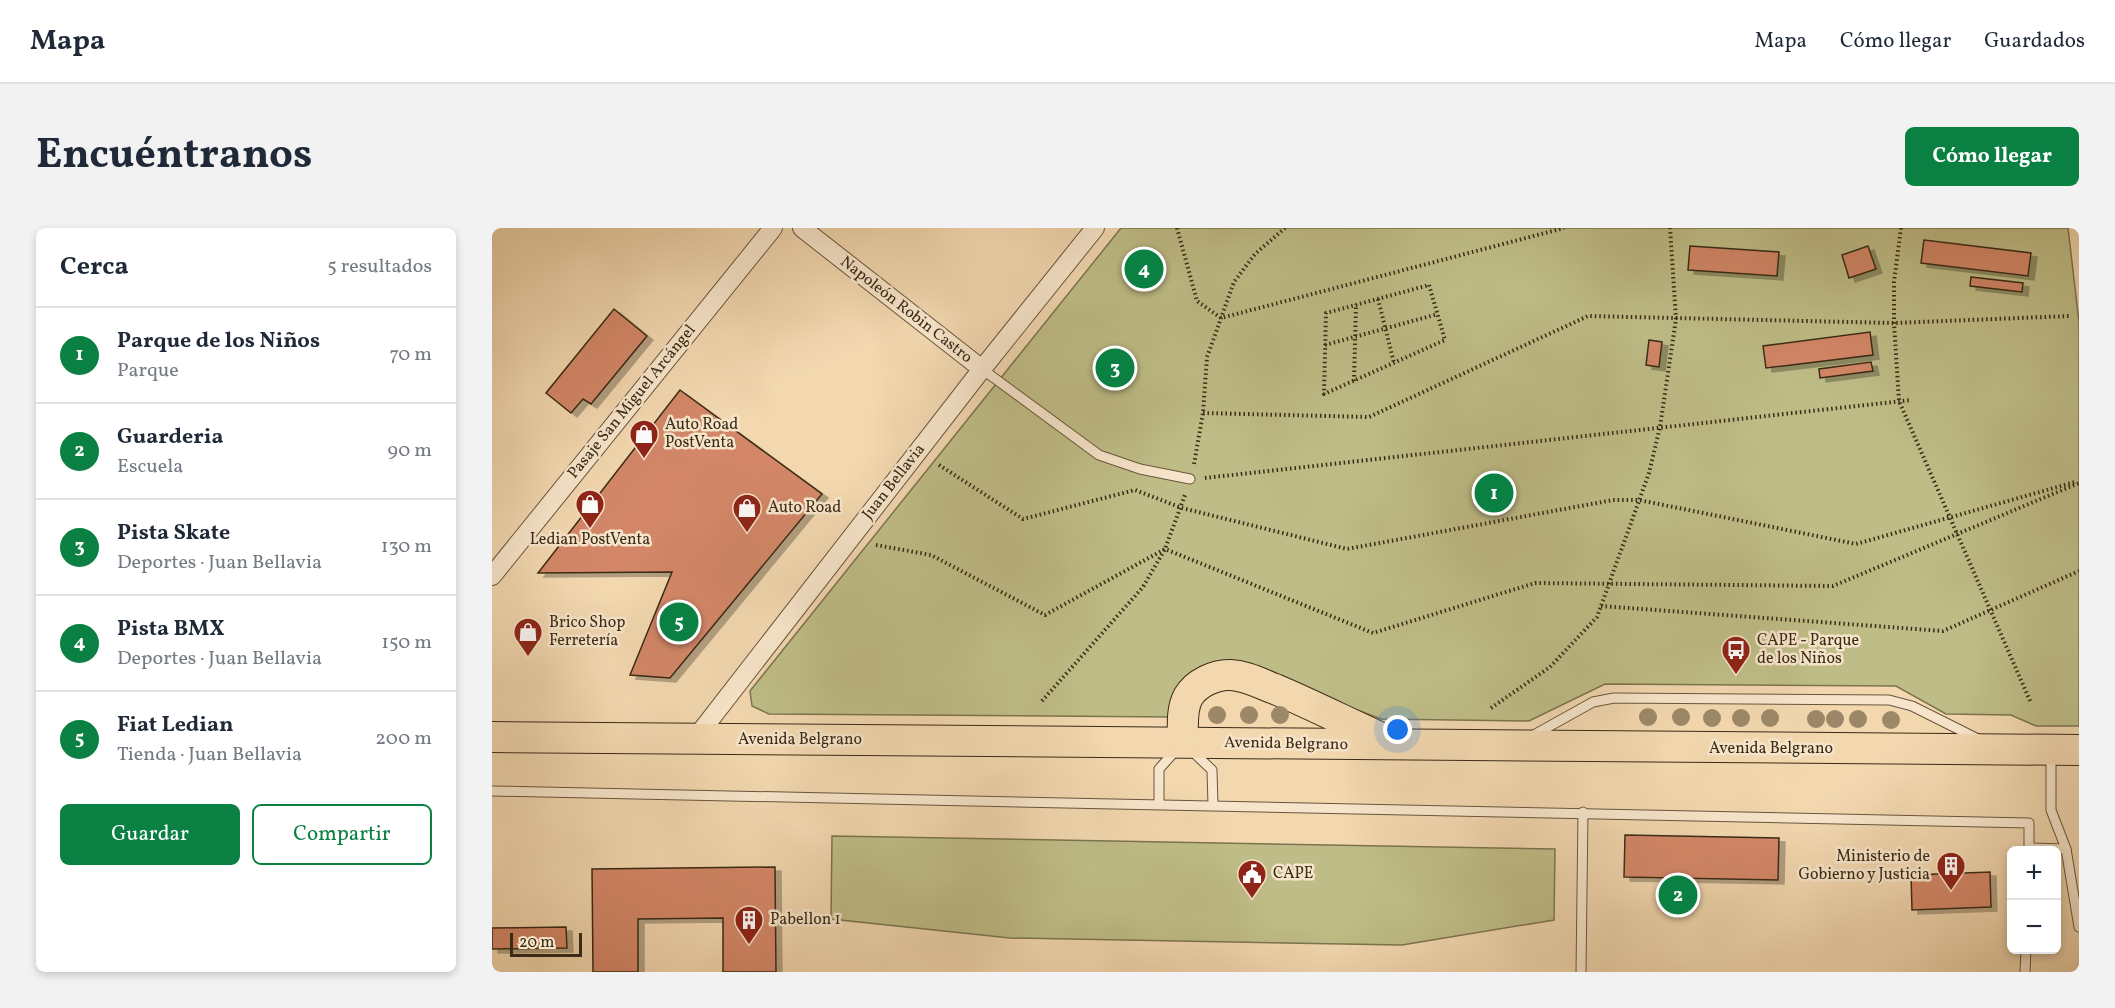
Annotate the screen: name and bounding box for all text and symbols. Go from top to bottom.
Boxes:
text: Mapa [30,22,105,61]
text: Mapa [1754,27,1807,56]
text: Cómo llegar [1840,27,1951,56]
text: Guardados [1984,27,2085,56]
text: Encuéntranos [36,127,312,186]
button: Cómo llegar [1905,127,2079,186]
pin: 4 [1124,246,1164,291]
text: Cerca [60,249,129,285]
street label: Napoleón Robin Castro [835,251,977,369]
text: 5 resultados [327,253,432,281]
street label: Pasaje San Miguel Arcángel [563,320,701,484]
text: Parque de los Niños [117,326,320,357]
text: 1 [75,341,84,369]
text: 70 m [389,341,432,369]
pin: 3 [1096,346,1134,390]
text: Parque [117,357,179,385]
place label: Auto Road PostVenta [665,414,738,454]
shop icon: Auto Road PostVenta [628,418,660,460]
text: Guarderia [117,422,223,453]
text: 2 [74,437,85,465]
text: 90 m [388,437,432,465]
street label: Juan Bellavia [857,439,931,525]
text: Escuela [117,453,183,481]
pin: 1 [1474,470,1514,516]
shop icon: Ledian PostVenta [574,488,606,530]
shop icon: Auto Road [731,492,763,534]
place label: Auto Road [768,497,841,519]
text: Pista Skate [117,518,230,549]
place label: Ledian PostVenta [530,529,650,551]
text: 3 [74,533,85,561]
text: 130 m [381,533,432,561]
text: Deportes · Juan Bellavia [117,549,322,577]
pin: 5 [660,600,699,644]
place label: Brico Shop Ferretería [549,612,625,652]
text: Pista BMX [117,614,225,645]
shop icon: Brico Shop Ferretería [512,616,544,658]
text: 4 [73,629,86,657]
text: 150 m [381,629,432,657]
place label: CAPE - Parque de los Niños [1757,630,1859,670]
bus stop icon: CAPE - Parque de los Niños [1720,634,1752,676]
text: Deportes · Juan Bellavia [117,645,322,673]
text: Fiat Ledian [117,710,234,741]
your location [1383,715,1412,744]
text: 5 [75,725,84,753]
text: 200 m [375,725,432,753]
street label: Avenida Belgrano [738,729,862,751]
street label: Avenida Belgrano [1224,732,1348,756]
street label: Avenida Belgrano [1709,738,1833,760]
text: Tienda · Juan Bellavia [117,741,302,769]
button: Guardar [60,804,240,865]
button: Compartir [252,804,432,865]
place label: Ministerio de Gobierno y Justicia [1798,846,1930,886]
map controls [2007,846,2061,954]
button: + [2007,846,2061,900]
building icon: Ministerio de Gobierno y Justicia [1935,850,1967,892]
public building icon: CAPE [1236,858,1268,900]
place label: CAPE [1273,863,1313,885]
pin: 2 [1658,872,1698,918]
button: − [2007,900,2061,954]
building icon: Pabellon 1 [733,904,765,946]
place label: Pabellon 1 [770,909,841,931]
scale bar [510,930,582,958]
text: 20 m [519,932,554,954]

